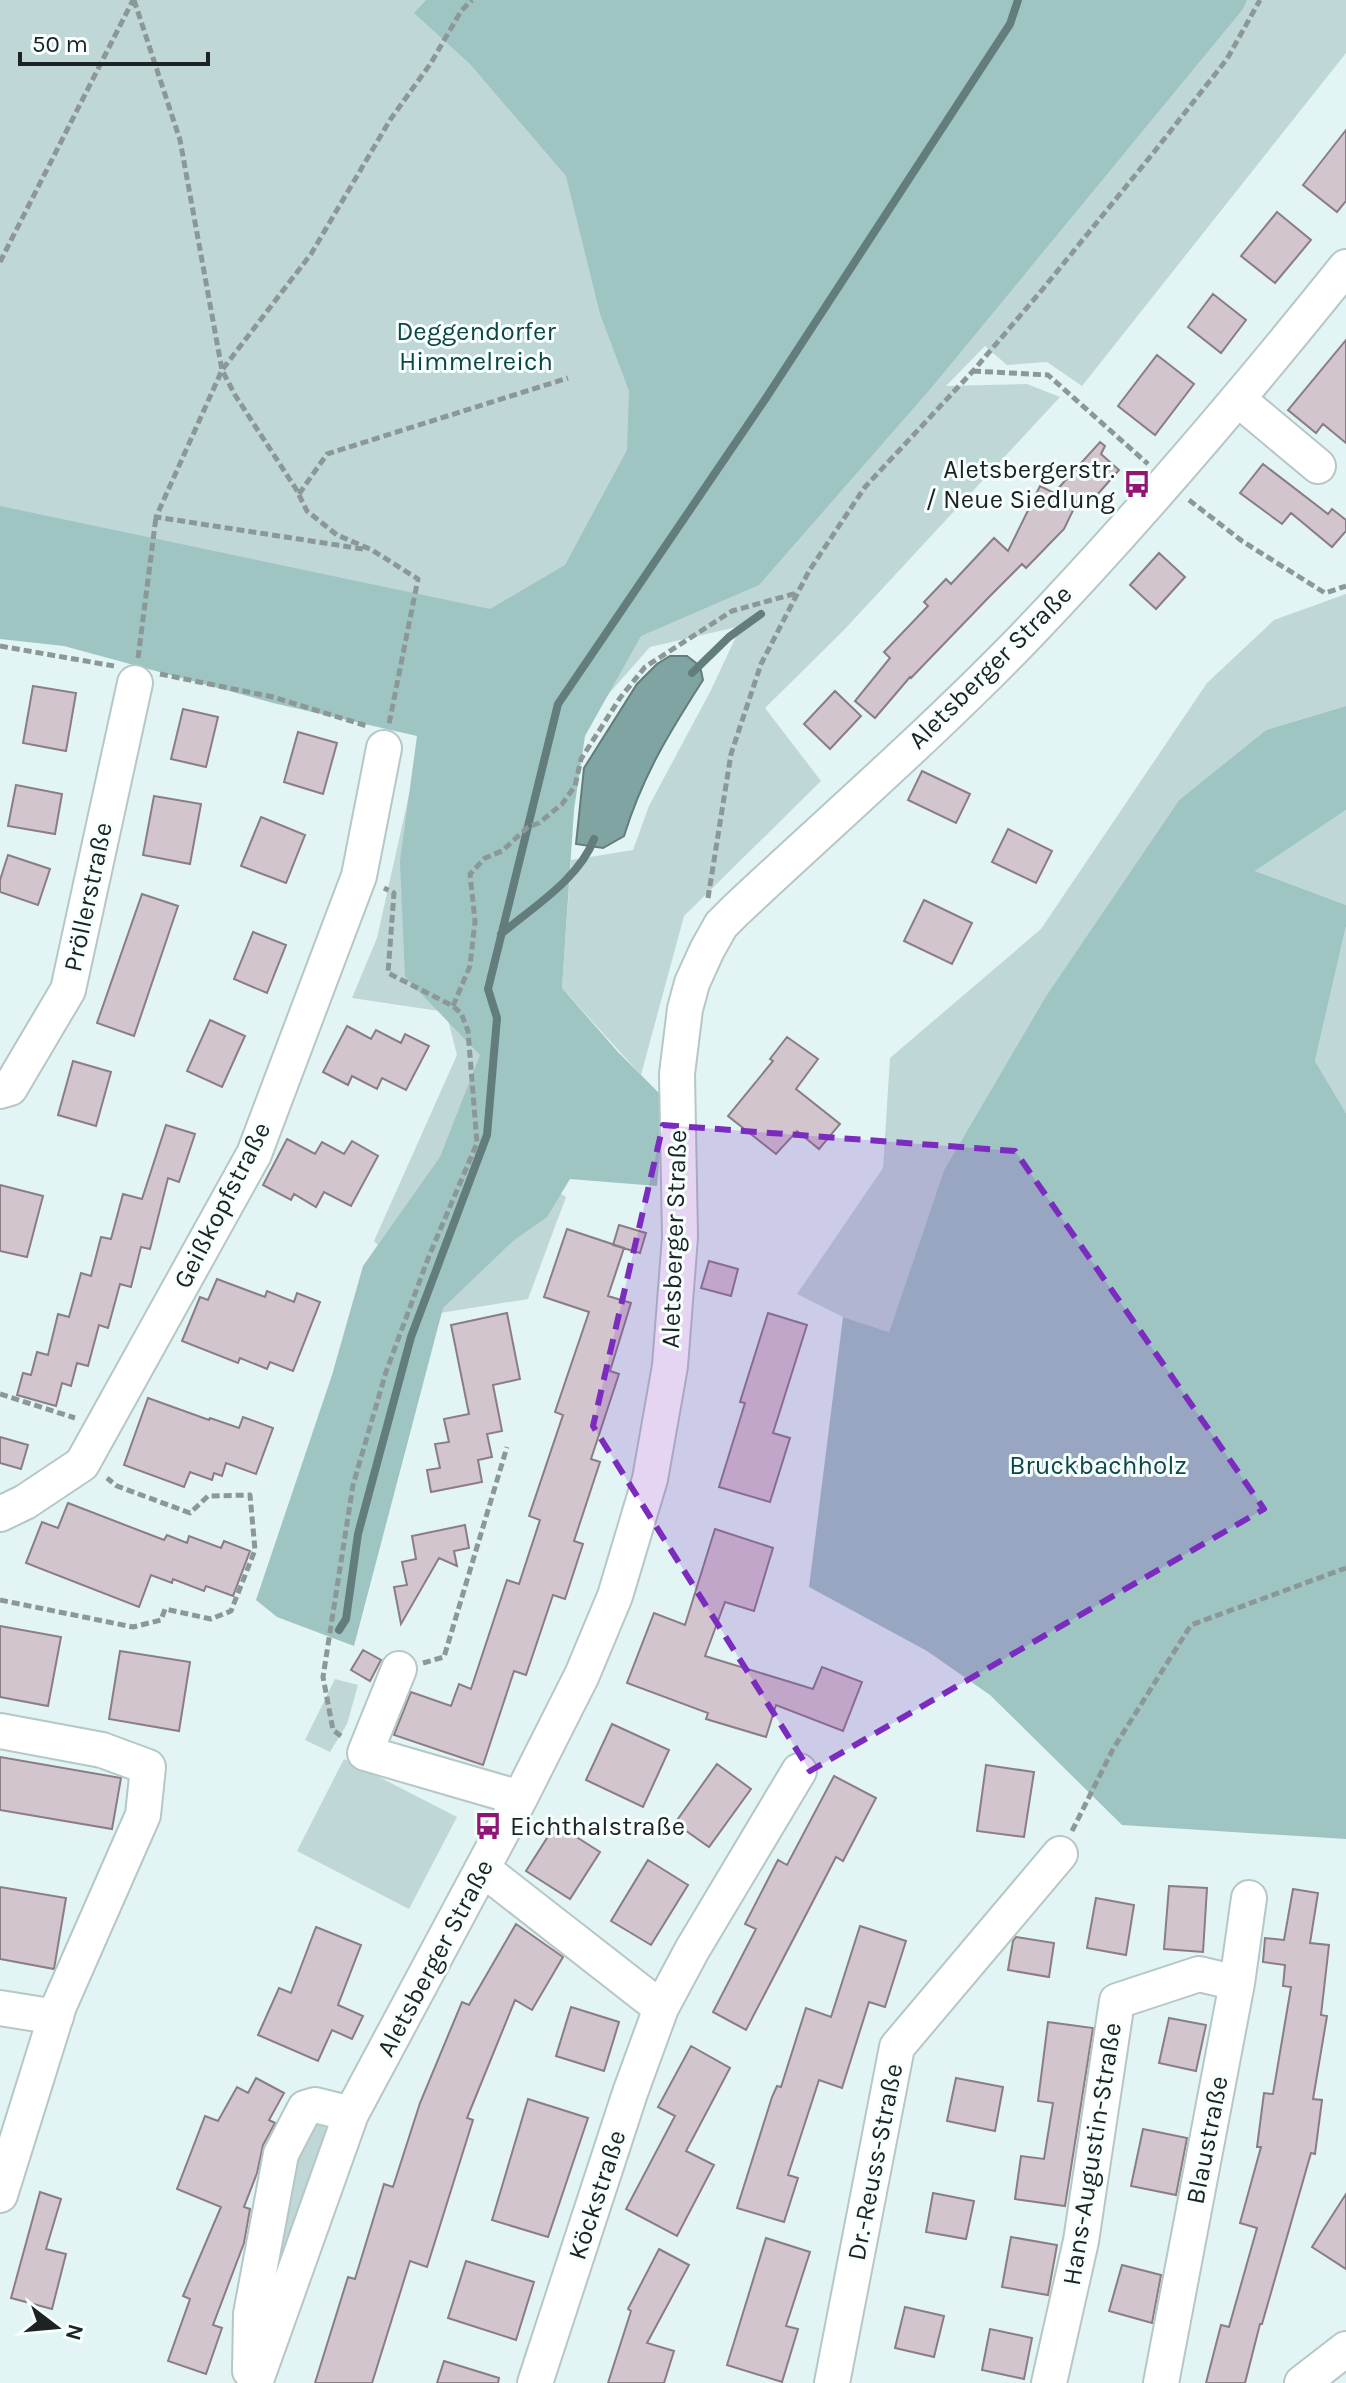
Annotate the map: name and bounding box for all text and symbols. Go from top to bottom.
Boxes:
scale bar [20,16,208,66]
text: 50 m [32,30,88,58]
park label: Deggendorfer Himmelreich [396,316,556,377]
place label: Aletsbergerstr. / Neue Siedlung [926,454,1115,515]
bus stop icon: Aletsbergerstr. / Neue Siedlung [1122,469,1152,499]
street label: Aletsberger Straße [902,579,1078,755]
street label: Pröllerstraße [57,820,119,974]
street label: Geißkopfstraße [167,1117,277,1293]
street label: Aletsberger Straße [655,1129,693,1349]
park label: Bruckbachholz [1009,1450,1187,1481]
bus stop icon: Eichthalstraße [473,1811,503,1841]
place label: Eichthalstraße [510,1811,685,1842]
street label: Aletsberger Straße [370,1854,500,2062]
street label: Hans-Augustin-Straße [1056,2020,1128,2288]
street label: Dr.-Reuss-Straße [841,2061,909,2263]
street label: Blaustraße [1179,2073,1235,2207]
street label: Köckstraße [561,2126,633,2264]
north arrow [16,2287,96,2367]
text: N [60,2321,89,2343]

